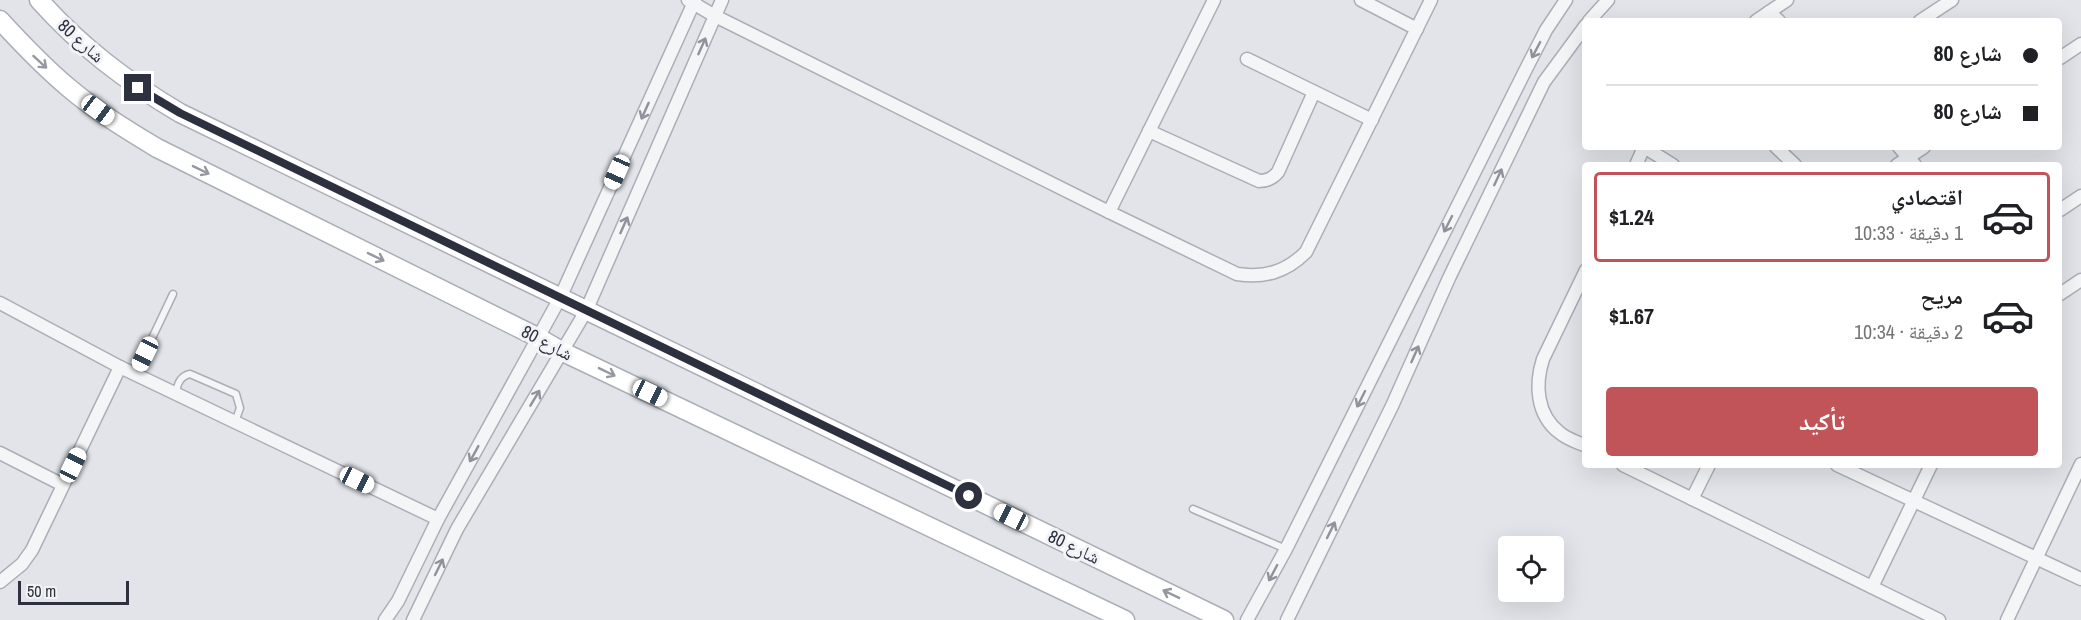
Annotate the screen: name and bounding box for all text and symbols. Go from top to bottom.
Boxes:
street label: شارع 80 [53,13,110,68]
one-way arrow [697,37,708,56]
text: شارع 80 [1934,38,2002,68]
one-way arrow [1529,41,1541,59]
one-way arrow [33,55,48,69]
route end [124,74,151,101]
car [78,92,118,128]
text: شارع 80 [1934,96,2002,126]
one-way arrow [638,101,650,119]
car [601,152,633,192]
one-way arrow [192,165,210,177]
one-way arrow [1492,169,1504,187]
text: اقتصادي [1891,182,1963,212]
icon: car [1981,190,2035,244]
text: $1.24 [1609,202,1654,232]
one-way arrow [1442,215,1453,233]
one-way arrow [619,216,630,234]
text: 1 دقيقة · 10:33 [1854,219,1963,246]
one-way arrow [367,251,384,263]
text: مريح [1920,281,1963,311]
icon: car [1981,289,2035,343]
text: $1.67 [1609,301,1654,331]
text: 2 دقيقة · 10:34 [1854,318,1963,345]
street label: شارع 80 [517,319,577,366]
car [129,334,161,374]
one-way arrow [1411,345,1422,363]
one-way arrow [597,367,615,379]
car [630,377,670,409]
button: تأكيد [1606,387,2038,456]
one-way arrow [1355,389,1366,407]
one-way arrow [530,390,542,407]
car [57,445,89,485]
one-way arrow [468,445,480,462]
car [337,464,377,496]
route start [955,482,982,509]
car [991,501,1031,533]
one-way arrow [1326,521,1338,539]
street label: شارع 80 [1044,523,1104,570]
map controls [1498,536,1564,602]
button: locate [1498,536,1564,602]
one-way arrow [433,559,445,577]
one-way arrow [1267,563,1278,581]
scale bar [18,578,129,606]
text: 50 m [27,580,56,602]
one-way arrow [1163,588,1181,600]

